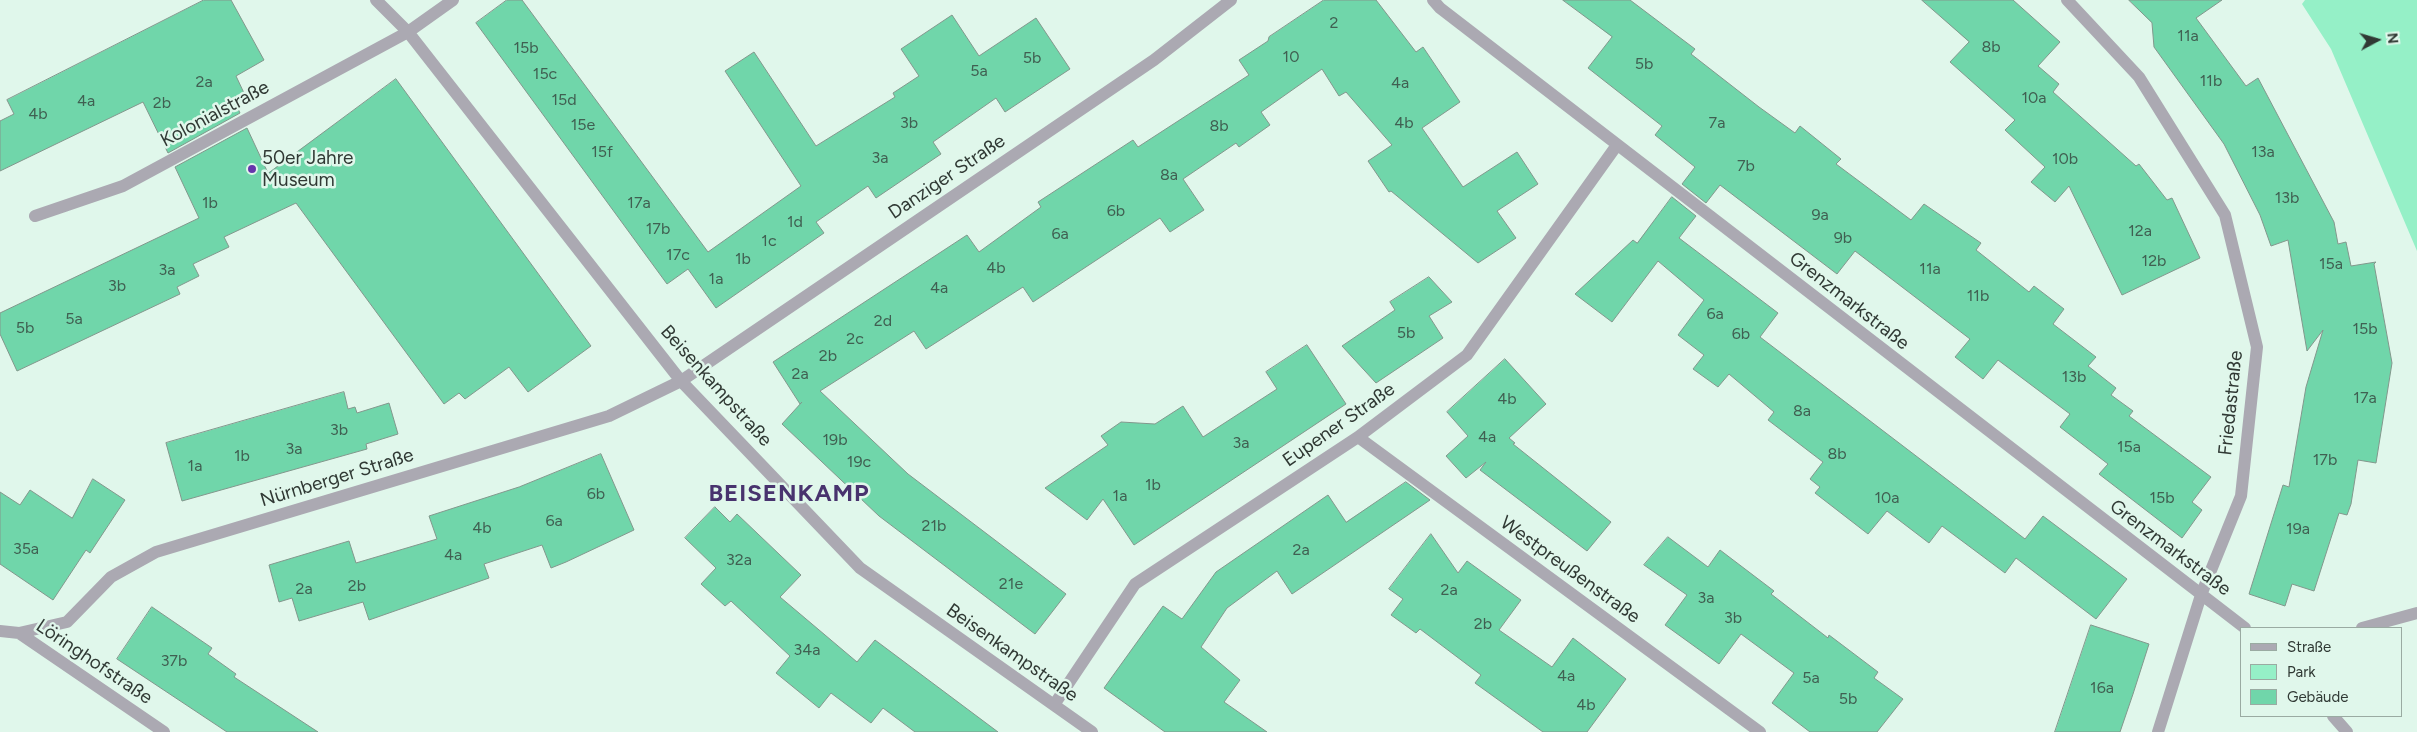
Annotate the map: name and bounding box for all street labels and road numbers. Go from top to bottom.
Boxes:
street label: Kolonialstraße [157,76,273,152]
street label: Danziger Straße [884,130,1010,224]
street label: Grenzmarkstraße [1784,247,1914,355]
street label: Beisenkampstraße [655,321,777,451]
street label: Friedastraße [2214,349,2248,457]
street label: Eupener Straße [1279,378,1399,472]
street label: Nürnberger Straße [258,444,416,512]
street label: Grenzmarkstraße [2105,495,2235,601]
street label: Westpreußenstraße [1496,512,1644,628]
street label: Beisenkampstraße [942,599,1082,707]
street label: Löringhofstraße [32,615,156,709]

